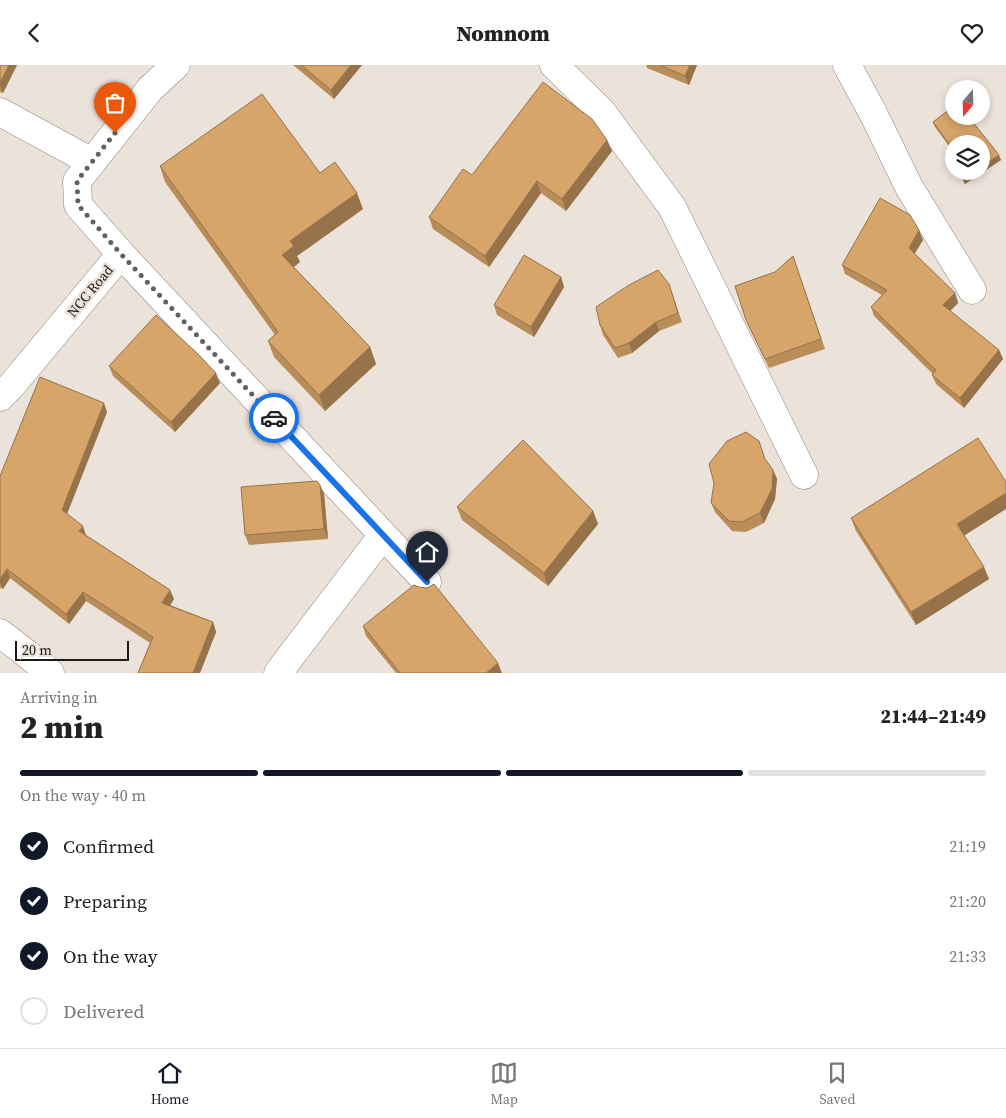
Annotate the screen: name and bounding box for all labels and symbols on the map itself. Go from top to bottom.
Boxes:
north arrow [945,80,990,125]
pin [94,82,136,133]
street label: NCC Road [62,261,118,321]
courier [249,393,299,443]
pin [406,531,448,582]
scale bar [15,638,129,661]

